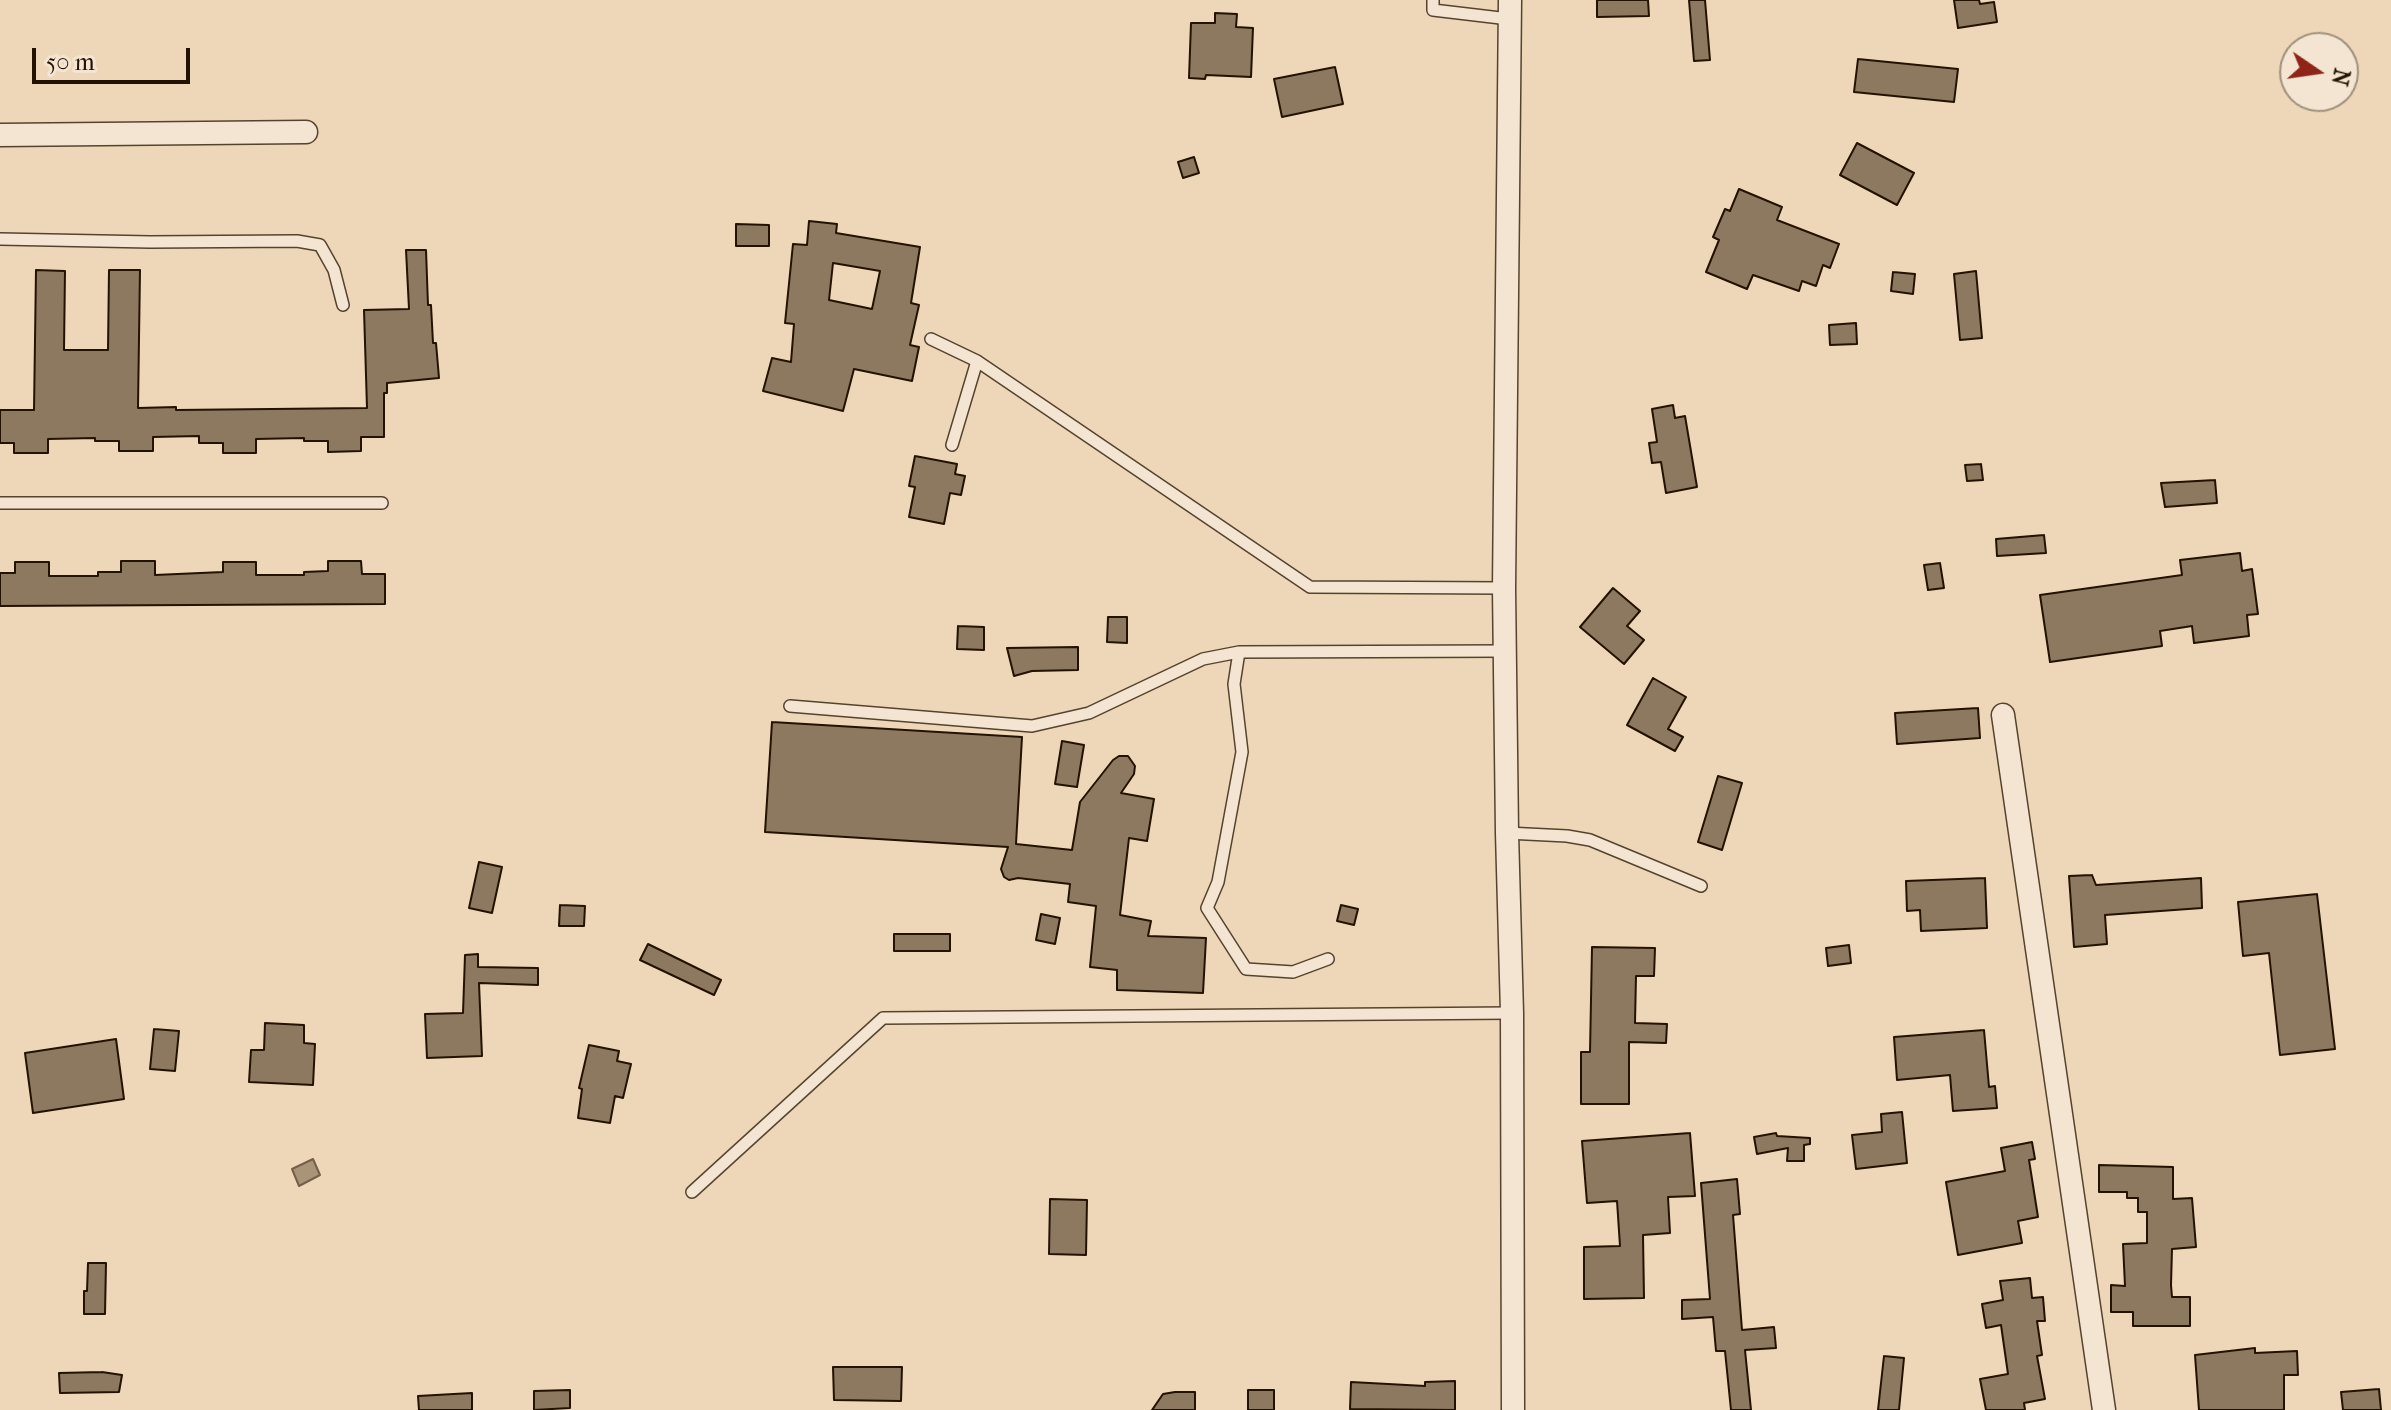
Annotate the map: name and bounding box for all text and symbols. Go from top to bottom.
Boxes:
scale bar [36,32,194,82]
north arrow [2279,32,2359,112]
text: 50 m [46,48,95,76]
text: N [2326,66,2355,88]

